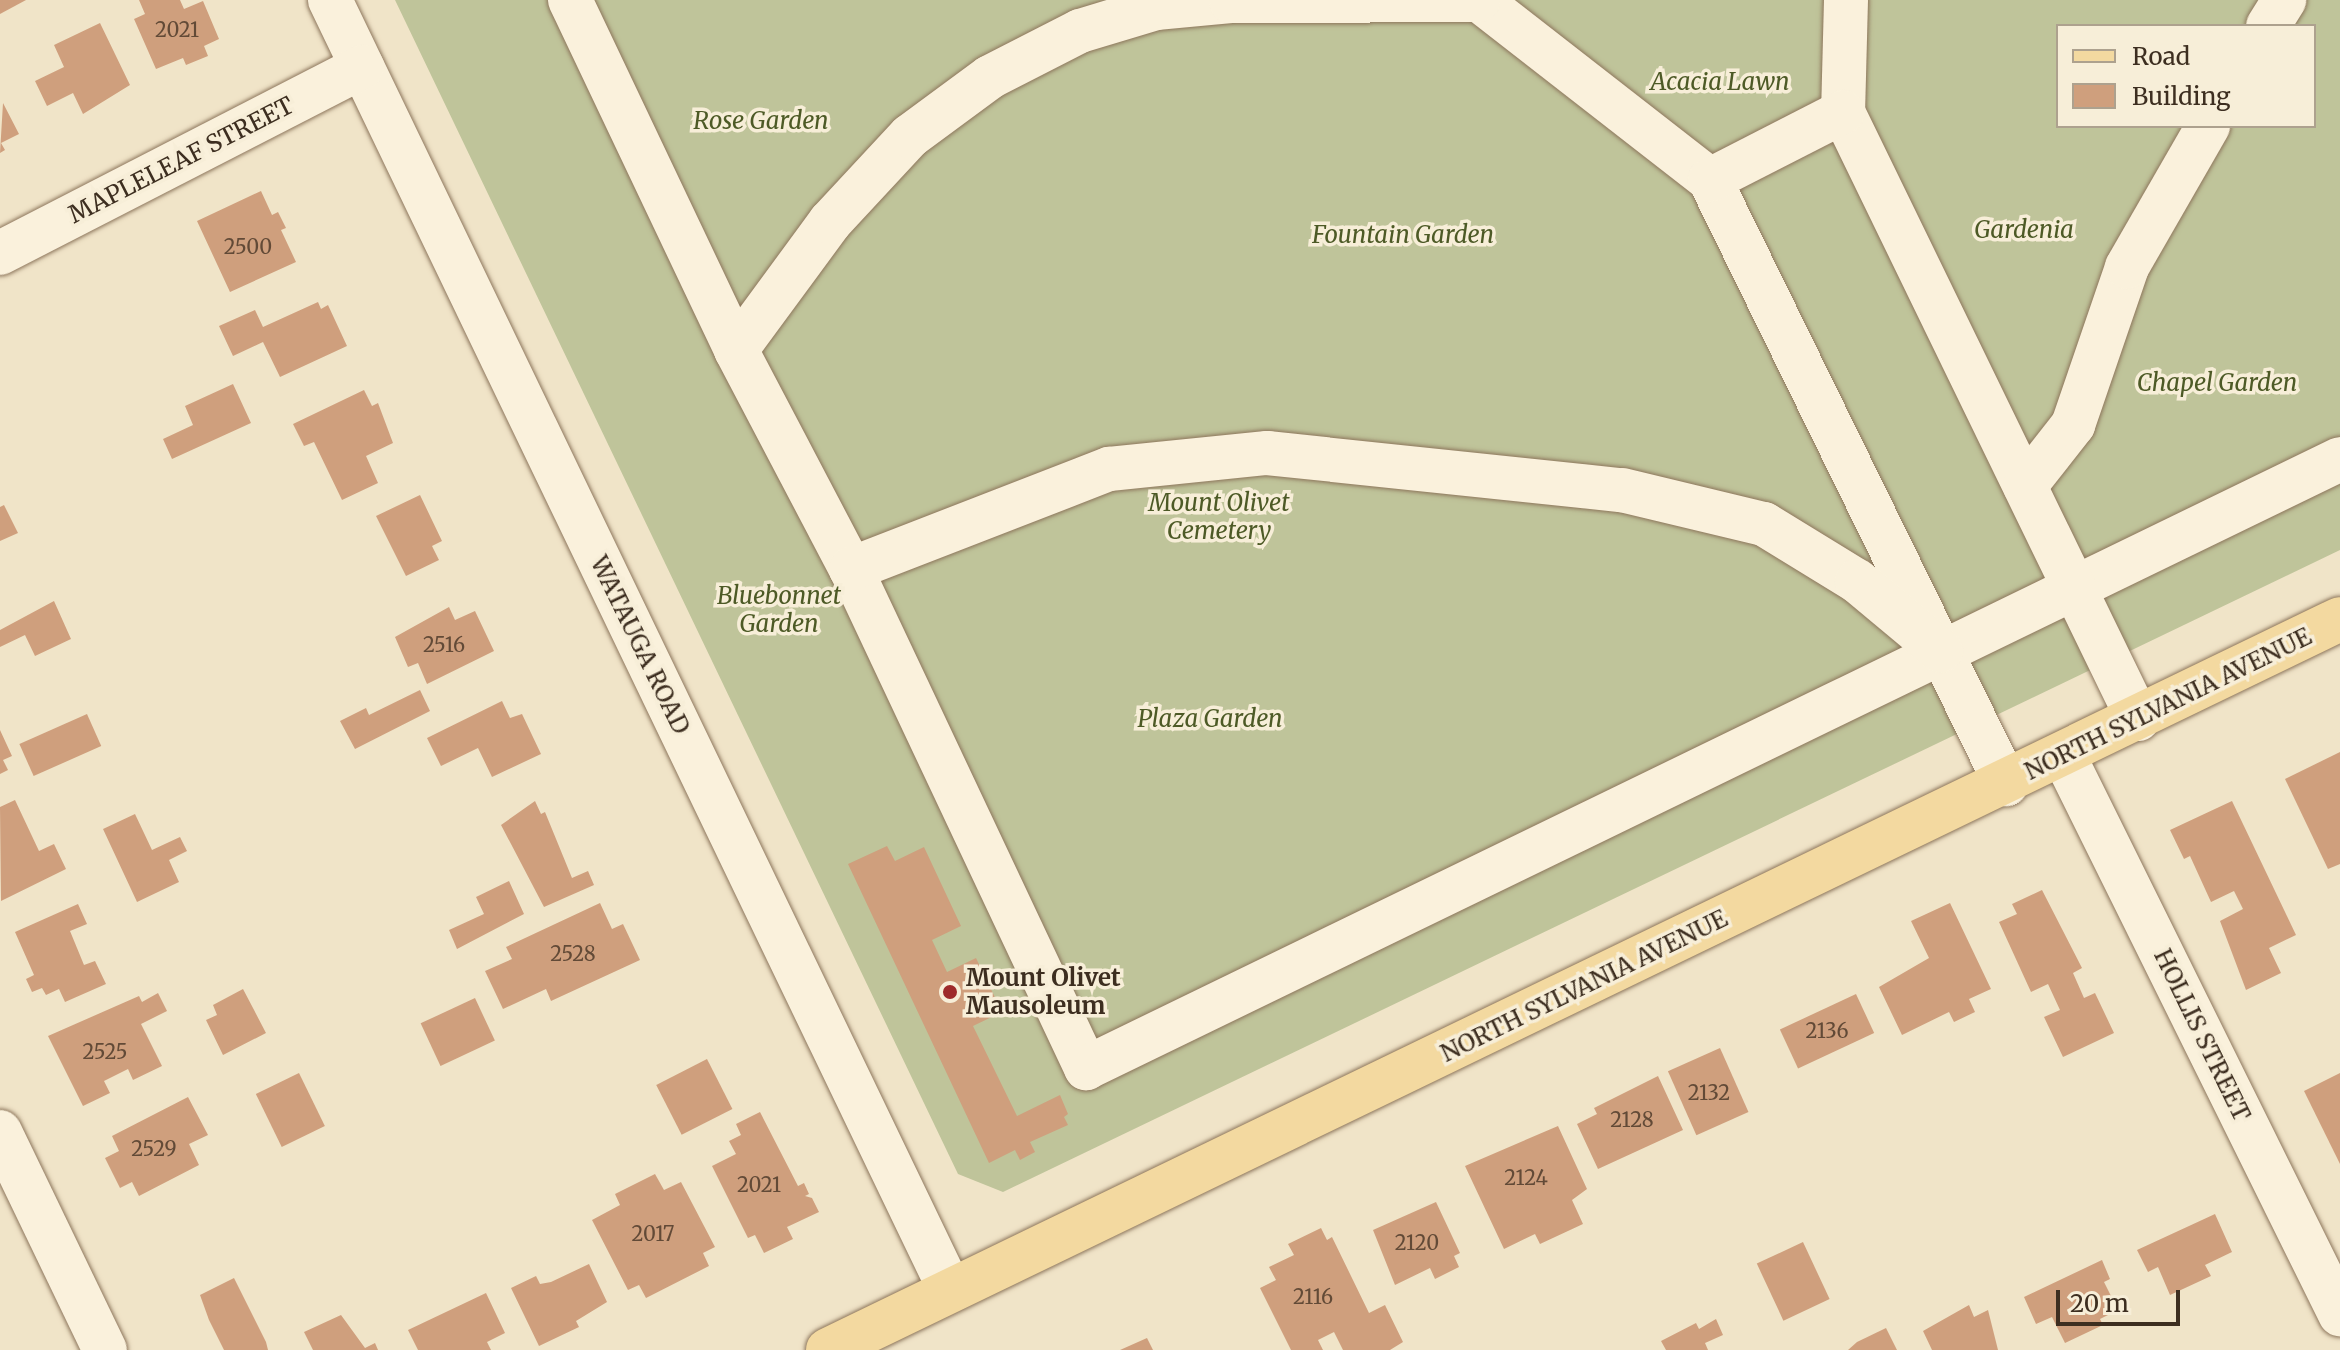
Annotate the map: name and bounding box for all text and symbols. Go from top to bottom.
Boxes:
house number: 2021 [155,17,199,41]
legend [2056,24,2316,128]
text: Road [2132,41,2190,72]
park label: Acacia Lawn [1650,68,1790,96]
text: Building [2132,81,2231,112]
street label: MAPLELEAF STREET [64,91,298,229]
park label: Rose Garden [693,107,829,135]
park label: Gardenia [1974,216,2074,244]
park label: Fountain Garden [1312,221,1494,249]
house number: 2500 [224,234,272,258]
park label: Chapel Garden [2137,369,2297,397]
park label: Mount Olivet Cemetery [1148,489,1290,545]
street label: WATAUGA ROAD [584,551,696,739]
park label: Bluebonnet Garden [717,582,841,638]
street label: NORTH SYLVANIA AVENUE [2020,622,2316,786]
house number: 2516 [423,632,465,656]
park label: Plaza Garden [1137,705,1283,733]
street label: NORTH SYLVANIA AVENUE [1436,904,1732,1068]
house number: 2528 [550,941,596,965]
street label: HOLLIS STREET [2148,944,2256,1126]
place label: Mount Olivet Mausoleum [966,964,1121,1020]
marker: Mount Olivet Mausoleum [941,983,959,1001]
house number: 2136 [1806,1018,1848,1042]
house number: 2525 [83,1039,127,1063]
house number: 2132 [1688,1080,1730,1104]
house number: 2128 [1610,1107,1654,1131]
house number: 2529 [131,1136,177,1160]
house number: 2124 [1504,1165,1548,1189]
house number: 2021 [737,1172,781,1196]
house number: 2017 [632,1221,674,1245]
house number: 2120 [1395,1230,1439,1254]
scale bar [2060,1274,2184,1324]
house number: 2116 [1293,1284,1333,1308]
text: 20 m [2070,1288,2129,1319]

